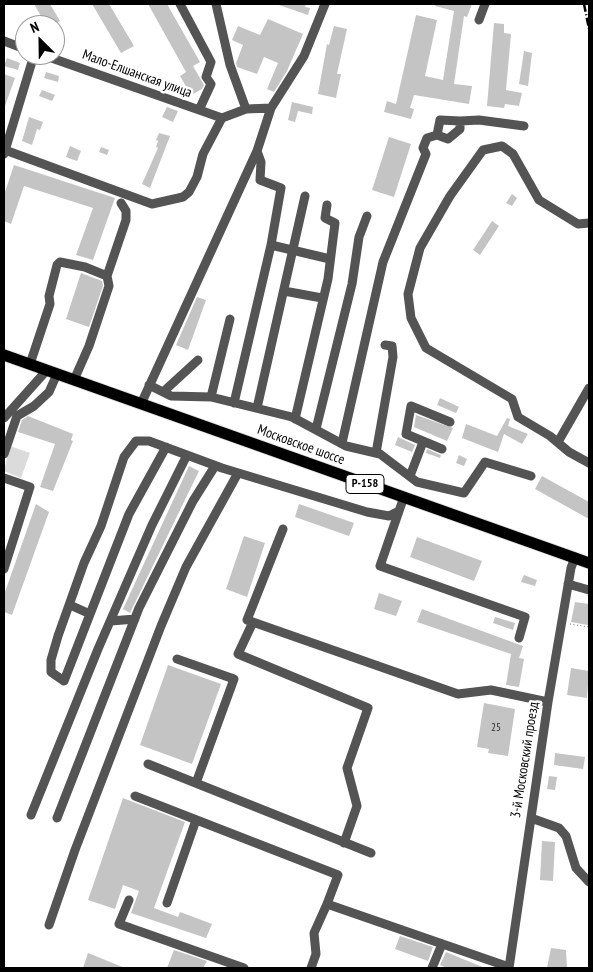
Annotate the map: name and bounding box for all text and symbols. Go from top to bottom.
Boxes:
north arrow [15,15,65,65]
text: N [28,17,42,37]
street label: Мало-Елшанская улица [80,46,194,102]
street label: Московское шоссе [255,421,347,469]
road number: Р-158 [346,474,384,494]
street label: 3-й Московский проезд [508,701,542,819]
house number: 25 [491,721,501,735]

